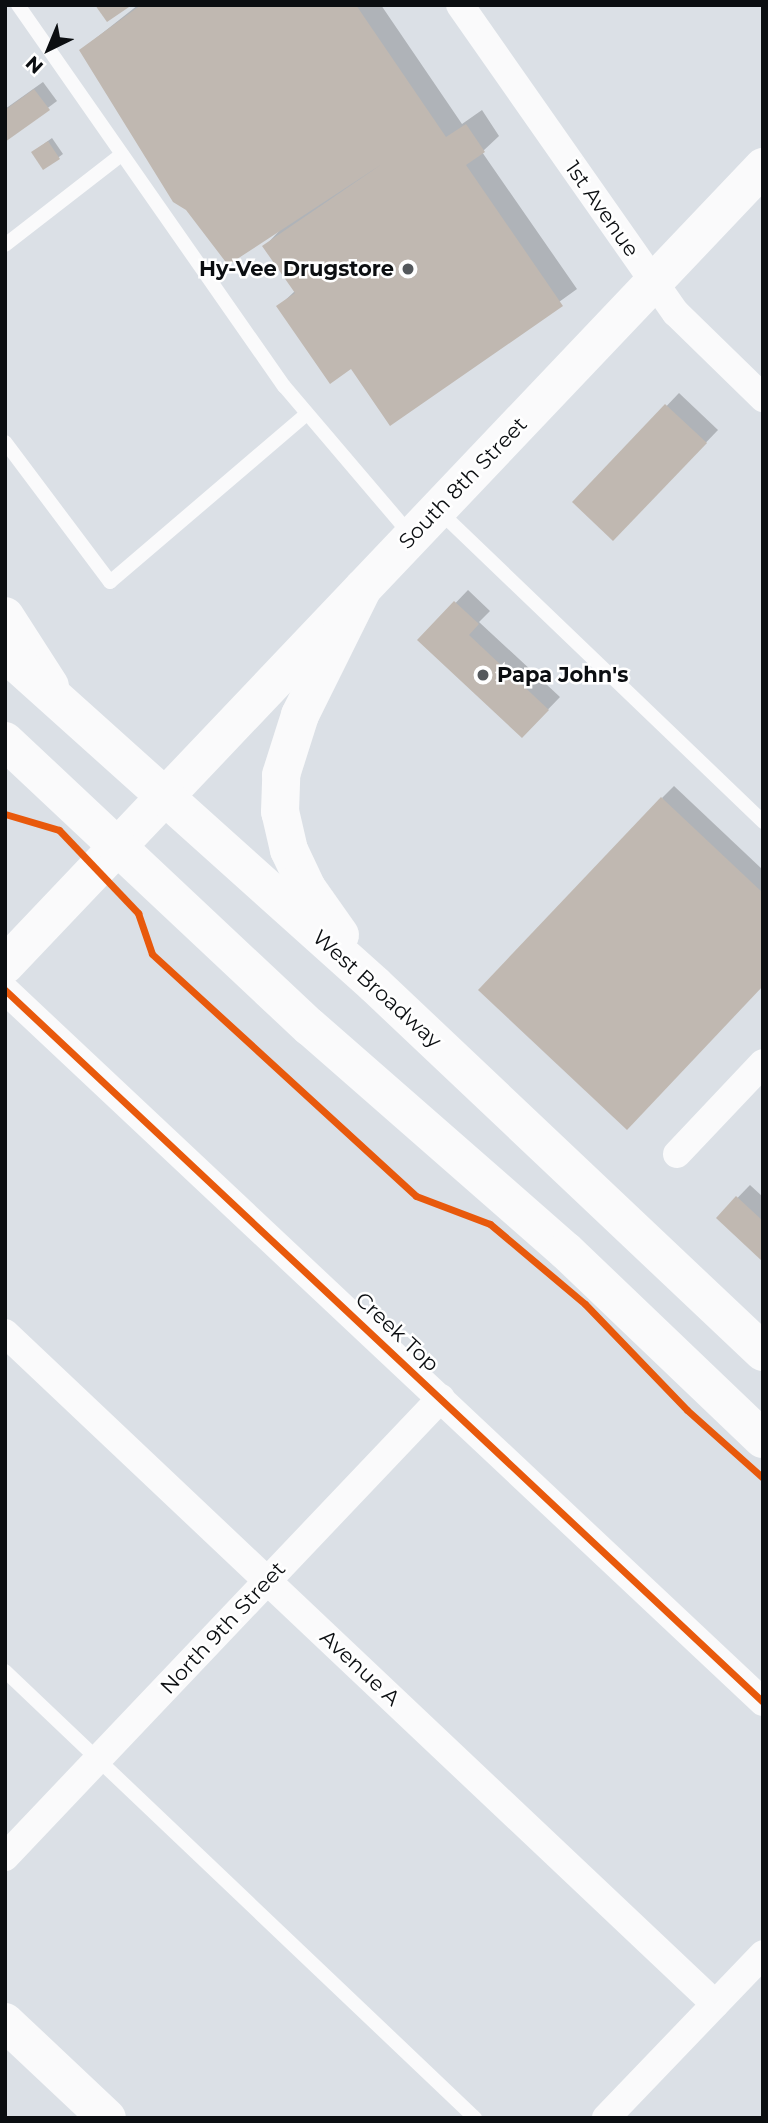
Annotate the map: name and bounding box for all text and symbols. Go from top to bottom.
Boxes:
north arrow [14,14,84,84]
text: N [21,51,48,78]
street label: 1st Avenue [560,156,644,262]
place label: Hy-Vee Drugstore [199,256,394,282]
marker: Hy-Vee Drugstore [400,261,416,277]
street label: South 8th Street [394,412,532,554]
place label: Papa John's [497,662,628,688]
marker: Papa John's [475,667,491,683]
street label: West Broadway [308,925,446,1053]
street label: Creek Top [350,1287,444,1377]
street label: North 9th Street [155,1557,291,1699]
street label: Avenue A [315,1625,405,1711]

